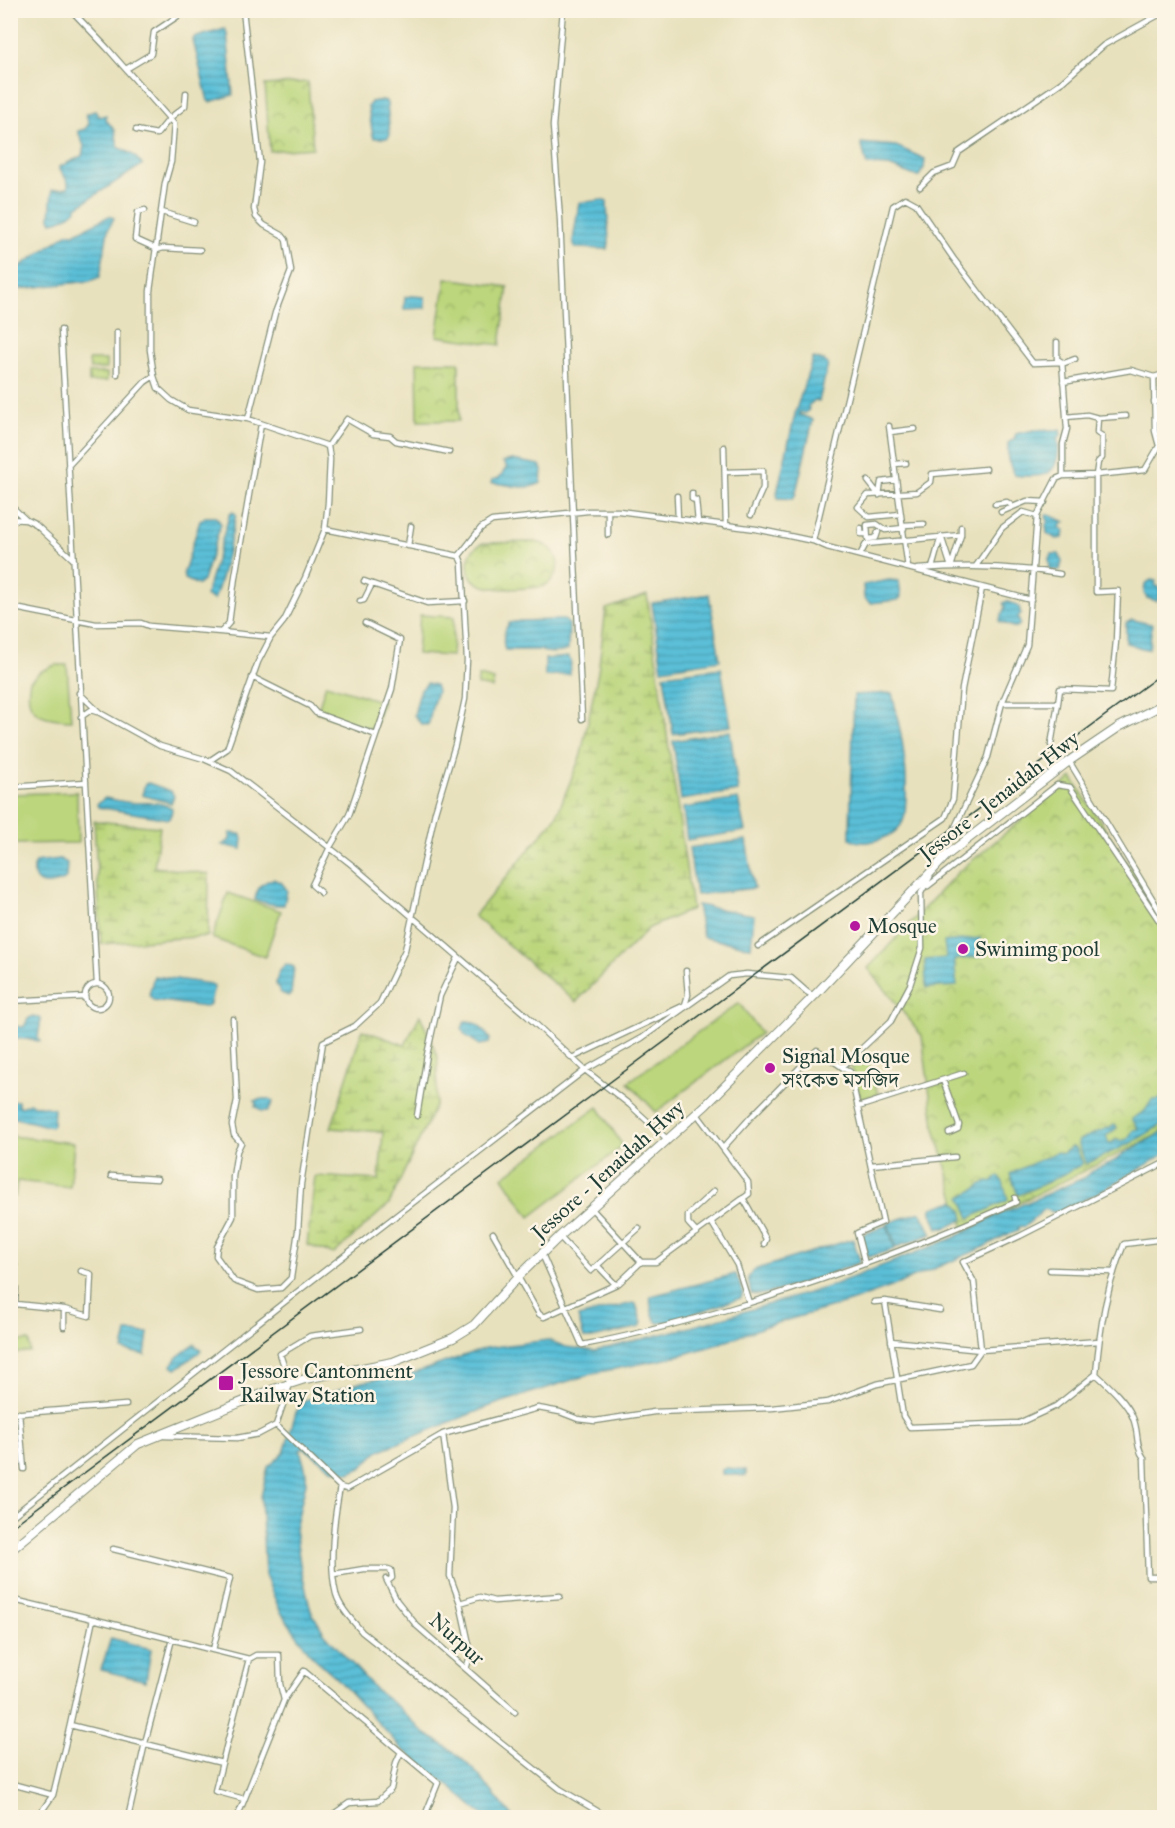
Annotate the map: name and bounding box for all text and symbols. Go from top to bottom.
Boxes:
street label: Jessore - Jenaidah Hwy [912,725,1085,868]
place label: Mosque [867,913,937,939]
marker: Mosque [848,919,862,933]
place label: Swimimg pool [975,936,1100,962]
marker: Swimimg pool [956,942,970,956]
place label: Signal Mosque সংকেত মসজিদ [781,1043,910,1093]
marker: Signal Mosque সংকেত মসজিদ [763,1061,777,1075]
street label: Jessore - Jenaidah Hwy [525,1094,691,1247]
place label: Jessore Cantonment Railway Station [238,1358,413,1408]
marker: Jessore Cantonment Railway Station [217,1374,235,1392]
street label: Nurpur [424,1607,490,1671]

